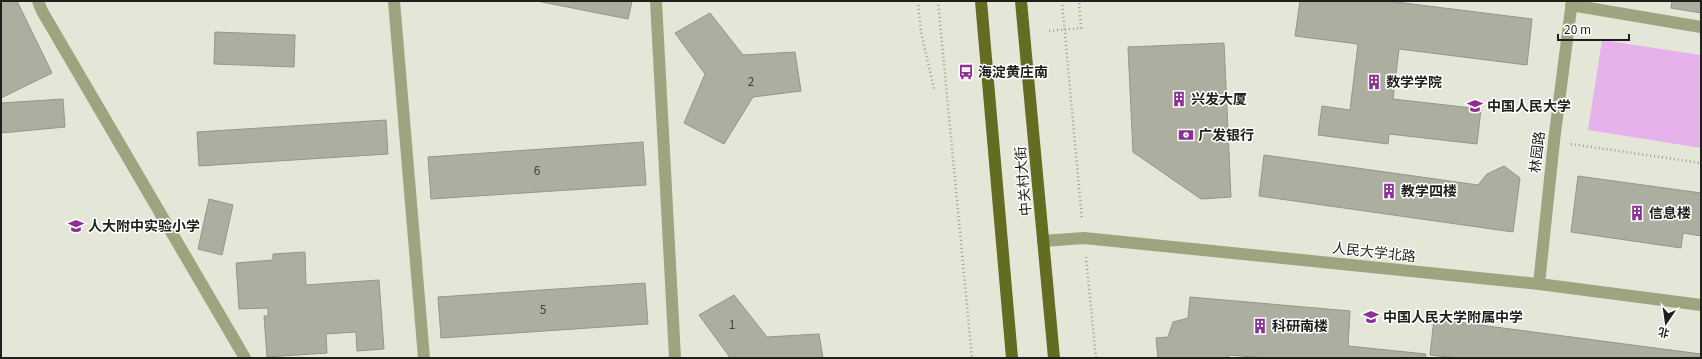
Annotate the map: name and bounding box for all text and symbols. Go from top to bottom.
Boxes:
scale bar [1558,16,1629,42]
text: 20 m [1564,20,1591,37]
place label: 海淀黄庄南 [978,61,1048,81]
bus stop icon: 海淀黄庄南 [957,63,975,81]
place label: 数学学院 [1386,71,1442,91]
house number: 2 [748,72,755,89]
building icon: 数学学院 [1365,73,1383,91]
place label: 兴发大厦 [1191,88,1247,108]
building icon: 兴发大厦 [1170,90,1188,108]
place label: 中国人民大学 [1487,95,1571,115]
school or university icon: 中国人民大学 [1466,97,1484,115]
place label: 广发银行 [1198,124,1254,144]
bank icon: 广发银行 [1177,126,1195,144]
street label: 林园路 [1524,130,1548,174]
street label: 中关村大街 [1009,145,1035,217]
house number: 6 [534,161,541,178]
place label: 教学四楼 [1401,180,1457,200]
building icon: 教学四楼 [1380,182,1398,200]
place label: 信息楼 [1649,202,1691,222]
building icon: 信息楼 [1628,204,1646,222]
place label: 人大附中实验小学 [88,215,200,235]
school or university icon: 人大附中实验小学 [67,217,85,235]
street label: 人民大学北路 [1331,237,1417,265]
house number: 5 [540,300,547,317]
north arrow [1646,303,1686,343]
place label: 中国人民大学附属中学 [1383,306,1523,326]
school or university icon: 中国人民大学附属中学 [1362,308,1380,326]
house number: 1 [729,315,735,332]
place label: 科研南楼 [1272,315,1328,335]
building icon: 科研南楼 [1251,317,1269,335]
text: 北 [1656,325,1671,343]

